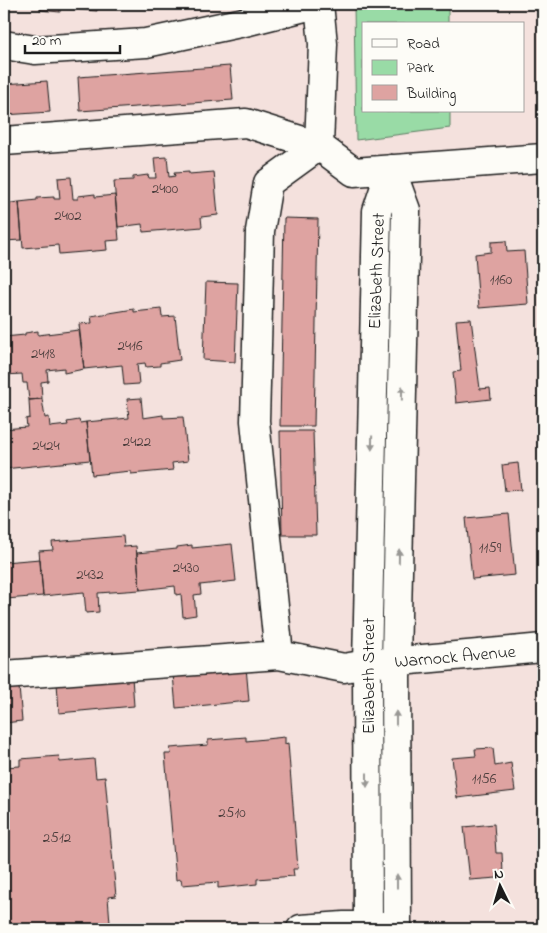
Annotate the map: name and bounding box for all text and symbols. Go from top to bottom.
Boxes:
scale bar [25,22,120,54]
legend [362,22,524,112]
text: 20 m [32,30,62,52]
text: Road [407,33,440,55]
text: Park [407,57,435,79]
text: Building [406,83,456,106]
house number: 2400 [152,178,179,200]
house number: 2402 [54,205,82,227]
street label: Elizabeth Street [363,212,393,330]
house number: 1160 [490,269,513,291]
house number: 2416 [117,335,143,357]
house number: 2418 [31,343,55,365]
one-way arrow [398,385,406,401]
house number: 2422 [123,431,152,453]
house number: 2424 [32,435,60,457]
one-way arrow [367,435,375,451]
house number: 1159 [479,537,502,559]
one-way arrow [395,547,403,563]
house number: 2430 [173,557,200,579]
house number: 2432 [76,564,104,586]
street label: Elizabeth Street [357,618,383,734]
street label: Warnock Avenue [393,640,518,676]
one-way arrow [392,710,400,726]
house number: 1156 [472,768,497,790]
one-way arrow [363,772,371,788]
house number: 2510 [218,802,246,824]
house number: 2512 [43,827,72,849]
north arrow [474,860,524,910]
text: N [493,864,505,885]
one-way arrow [393,872,401,888]

